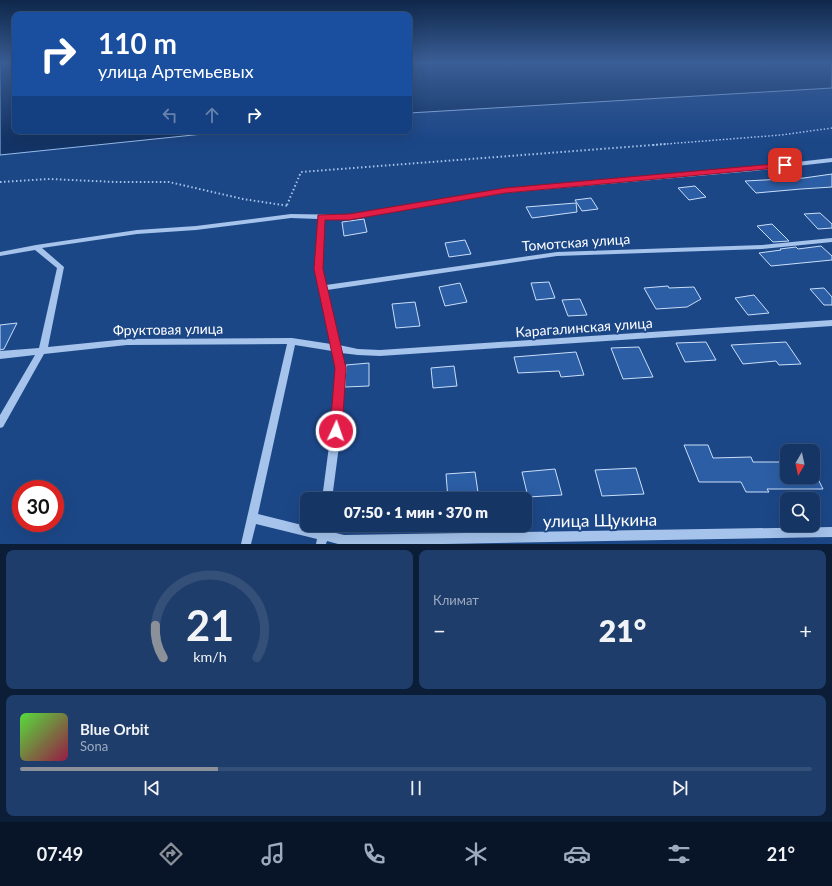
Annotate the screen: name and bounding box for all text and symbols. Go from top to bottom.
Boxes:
text: 110 m [98,26,177,60]
icon: right [32,28,84,80]
text: улица Артемьевых [98,60,254,82]
icon: left [159,104,181,126]
icon: ahead [201,104,223,126]
icon: right [243,104,265,126]
pin [768,148,802,182]
icon: arrive [774,154,796,176]
street label: Томотская улица [521,230,631,254]
street label: Карагалинская улица [515,314,653,340]
street label: Фруктовая улица [113,320,223,338]
position arrow [315,410,357,452]
north arrow [780,444,820,484]
map controls [780,444,820,532]
speed limit sign: 30 [12,480,64,532]
button: search [780,492,820,532]
text: 07:50 · 1 мин · 370 m [344,503,488,521]
street label: улица Щукина [543,509,657,531]
text: Климат [433,592,479,608]
text: 21 [185,599,234,649]
text: 21° [599,612,646,648]
text: − [433,617,446,644]
text: + [799,617,812,644]
text: km/h [193,647,226,664]
text: Blue Orbit [80,720,149,738]
text: Sona [80,738,108,754]
icon: previous [141,777,163,799]
icon: pause [405,777,427,799]
icon: next [669,777,691,799]
icon: directions [157,840,185,868]
icon: music [259,840,287,868]
icon: phone [360,840,388,868]
icon: climate [462,840,490,868]
icon: car [563,840,591,868]
icon: filters [665,840,693,868]
text: 07:49 [37,843,83,865]
text: 21° [767,843,795,865]

